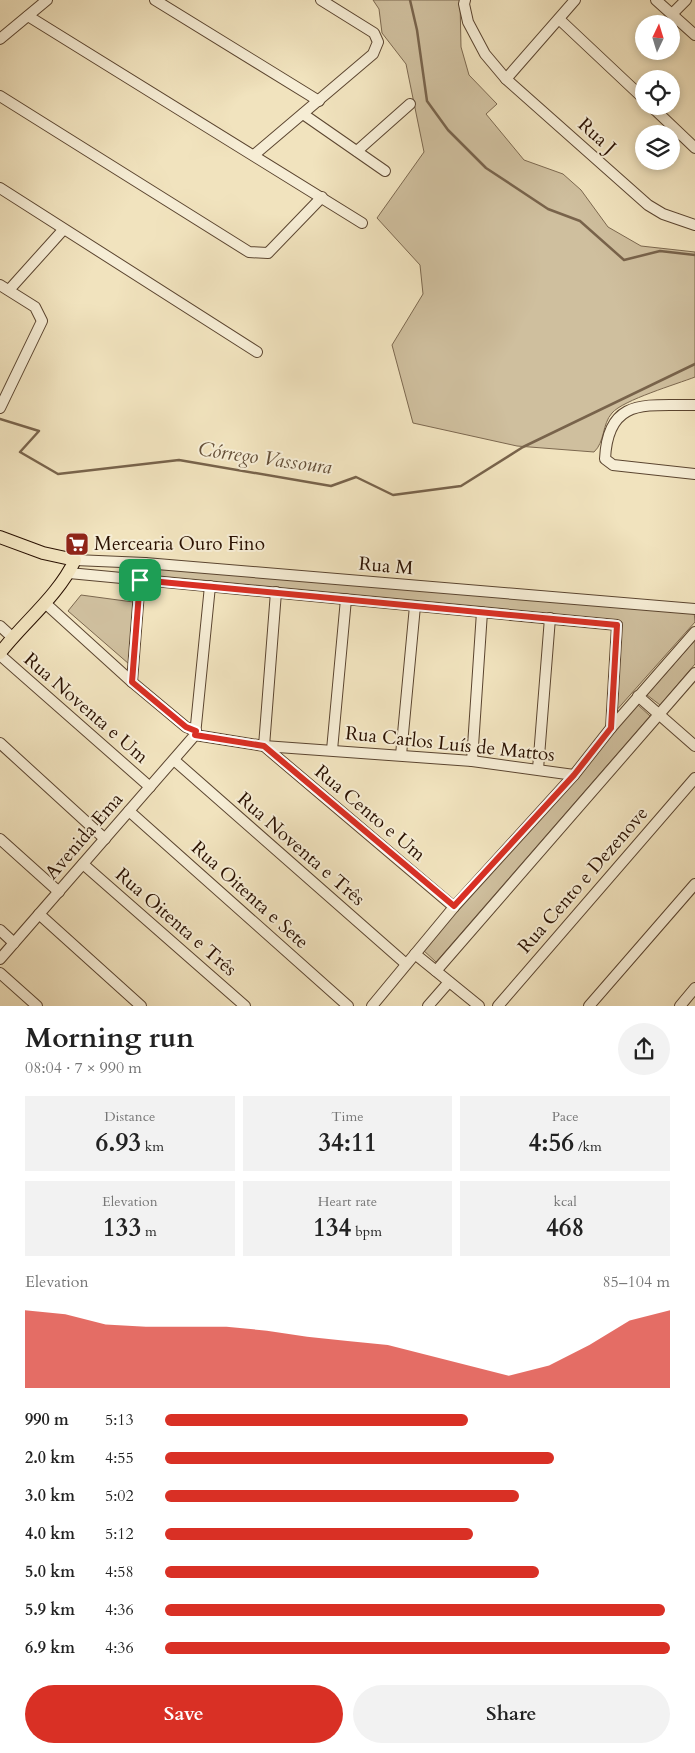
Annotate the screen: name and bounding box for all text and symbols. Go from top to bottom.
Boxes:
north arrow [635,15,680,60]
map controls [635,15,680,170]
button: locate [635,70,680,115]
street label: Rua J [572,112,622,160]
button: layers [635,125,680,170]
water label: Córrego Vassoura [196,435,334,481]
supermarket icon: Mercearia Ouro Fino [64,531,90,557]
place label: Mercearia Ouro Fino [94,531,265,557]
street label: Rua M [358,551,415,581]
pin [119,559,161,601]
icon: arrive [126,566,154,594]
street label: Rua Noventa e Um [18,647,154,770]
street label: Rua Carlos Luís de Mattos [344,720,556,768]
street label: Rua Cento e Um [309,759,432,868]
street label: Rua Noventa e Três [232,786,370,912]
street label: Avenida Ema [39,787,129,885]
street label: Rua Cento e Dezenove [512,801,654,959]
street label: Rua Oitenta e Sete [186,835,314,955]
street label: Rua Oitenta e Três [110,862,242,982]
text: Morning run [25,1019,194,1057]
button: share [618,1023,670,1075]
text: 08:04 · 7 × 990 m [25,1057,142,1079]
text: Distance [104,1107,155,1126]
text: Time [331,1107,364,1126]
text: Pace [552,1107,579,1126]
text: 6.93 [95,1126,141,1160]
text: 34:11 [318,1126,377,1160]
text: 4:56 [529,1126,574,1160]
text: km [141,1137,164,1156]
text: /km [574,1137,602,1156]
text: Elevation [102,1192,158,1211]
text: Heart rate [318,1192,377,1211]
text: kcal [553,1192,577,1211]
text: 133 [103,1211,141,1245]
text: 134 [313,1211,351,1245]
text: 468 [546,1211,584,1245]
text: m [141,1222,157,1241]
text: bpm [351,1222,382,1241]
text: Elevation [25,1271,89,1293]
text: 85–104 m [602,1271,670,1293]
text: 990 m [25,1409,69,1431]
text: 5:13 [105,1409,134,1431]
text: 2.0 km [25,1447,75,1469]
text: 4:55 [105,1447,134,1469]
text: 3.0 km [25,1485,75,1507]
text: 5:02 [105,1485,134,1507]
text: 4.0 km [25,1523,75,1545]
text: 5:12 [105,1523,134,1545]
text: 5.0 km [25,1561,75,1583]
text: 4:58 [105,1561,134,1583]
text: 5.9 km [25,1599,75,1621]
text: 4:36 [105,1599,134,1621]
text: 6.9 km [25,1637,75,1659]
text: 4:36 [105,1637,134,1659]
button: Save [25,1685,343,1743]
button: Share [353,1685,670,1743]

